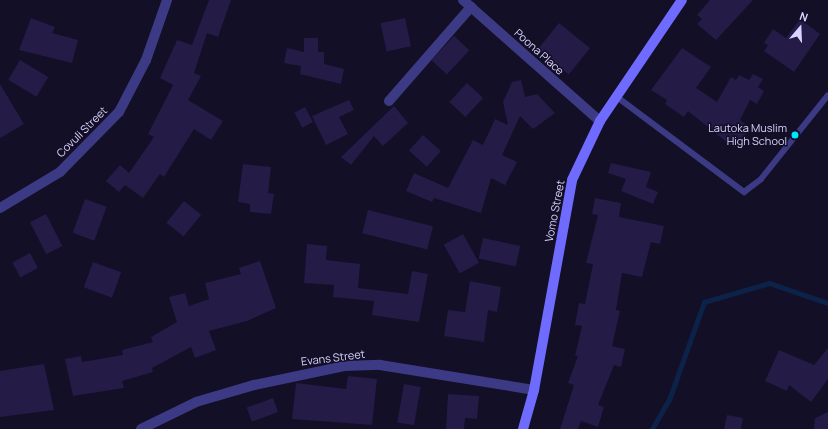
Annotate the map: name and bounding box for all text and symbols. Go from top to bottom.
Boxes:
north arrow [780,8,820,48]
text: N [798,8,810,25]
street label: Poona Place [511,26,567,78]
street label: Covuli Street [54,104,110,160]
place label: Lautoka Muslim High School [708,122,787,148]
marker: Lautoka Muslim High School [790,130,800,140]
street label: Vomo Street [543,179,567,243]
street label: Evans Street [300,348,366,368]

